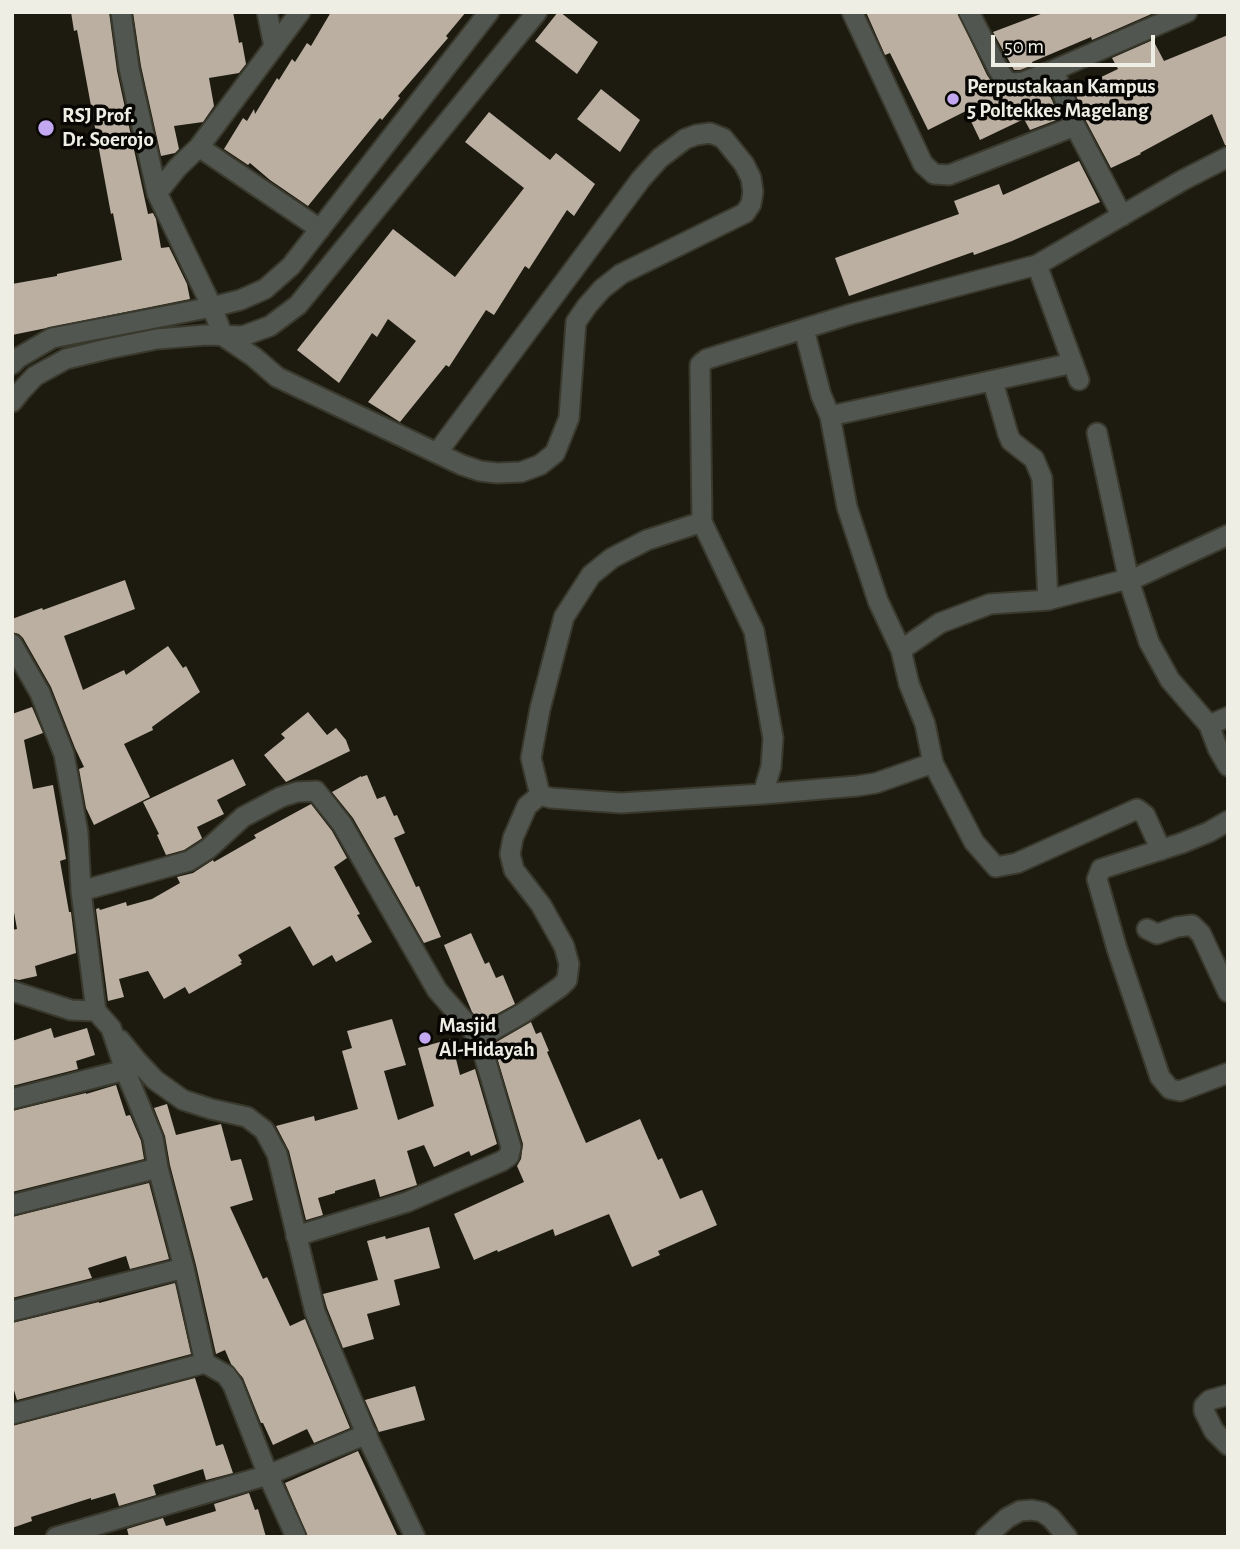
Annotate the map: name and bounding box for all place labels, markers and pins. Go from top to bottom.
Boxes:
place label: Perpustakaan Kampus 5 Poltekkes Magelang [967,74,1156,124]
marker: Perpustakaan Kampus 5 Poltekkes Magelang [945,91,961,107]
place label: RSJ Prof. Dr. Soerojo [62,103,154,153]
marker: RSJ Prof. Dr. Soerojo [36,118,56,138]
place label: Masjid Al-Hidayah [439,1013,535,1063]
marker: Masjid Al-Hidayah [417,1030,433,1046]

